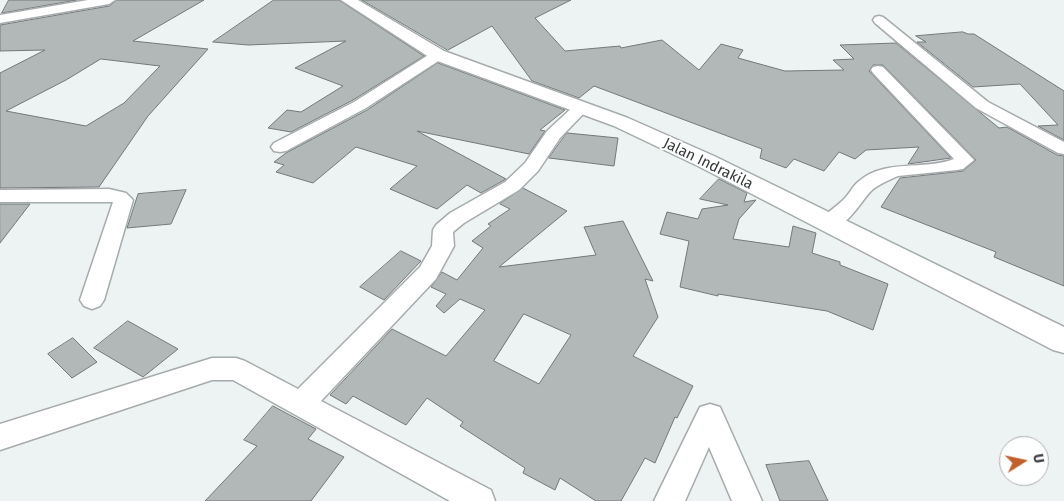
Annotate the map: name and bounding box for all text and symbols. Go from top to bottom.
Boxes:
street label: Jalan Indrakila [660,134,756,194]
north arrow [999,436,1049,486]
text: U [1029,453,1047,464]

